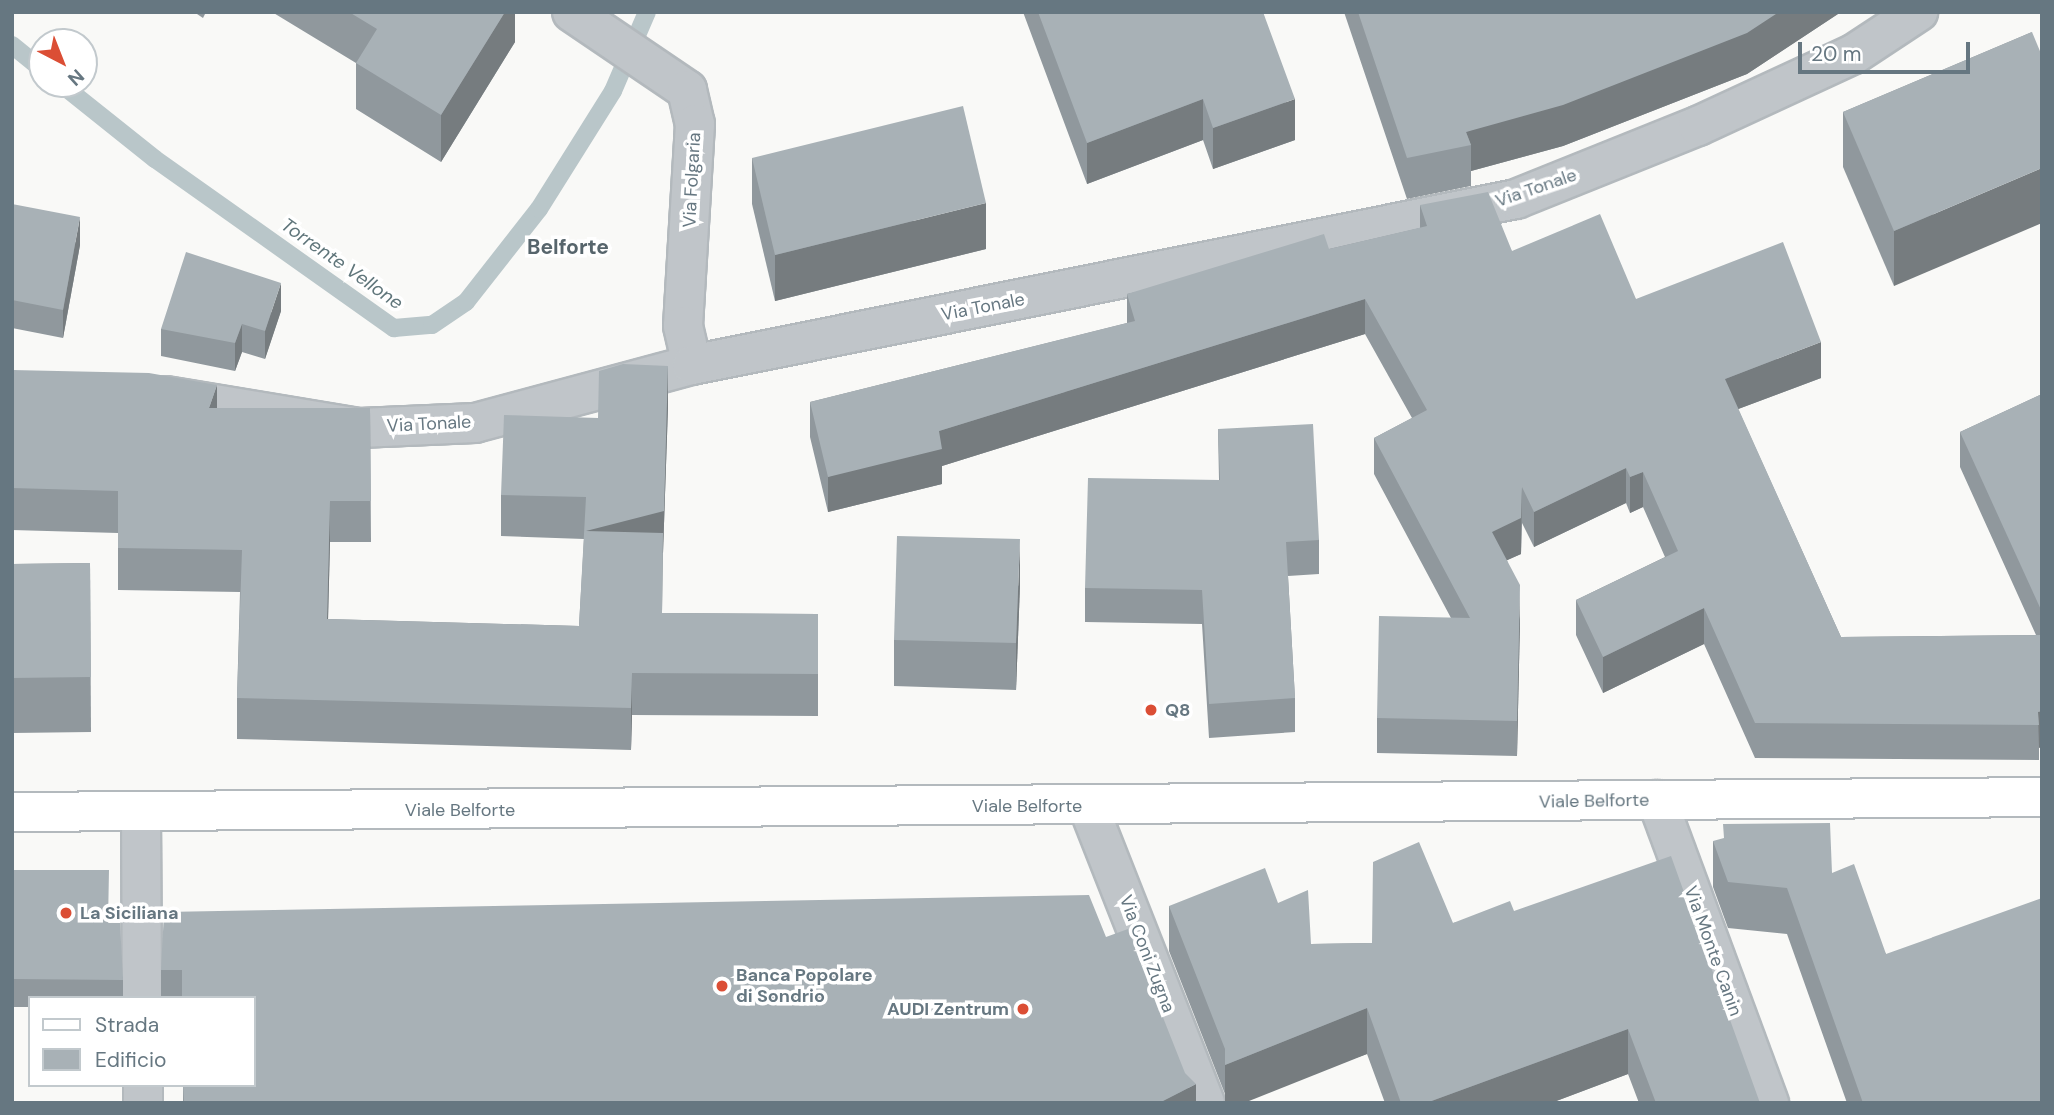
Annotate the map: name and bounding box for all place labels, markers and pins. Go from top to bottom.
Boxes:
place label: Q8 [1165,699,1191,721]
marker: Q8 [1143,702,1159,718]
place label: La Siciliana [80,902,178,924]
marker: La Siciliana [58,905,74,921]
place label: Banca Popolare di Sondrio [736,965,873,1007]
marker: Banca Popolare di Sondrio [714,978,730,994]
place label: AUDI Zentrum [887,998,1009,1020]
marker: AUDI Zentrum [1015,1001,1031,1017]

